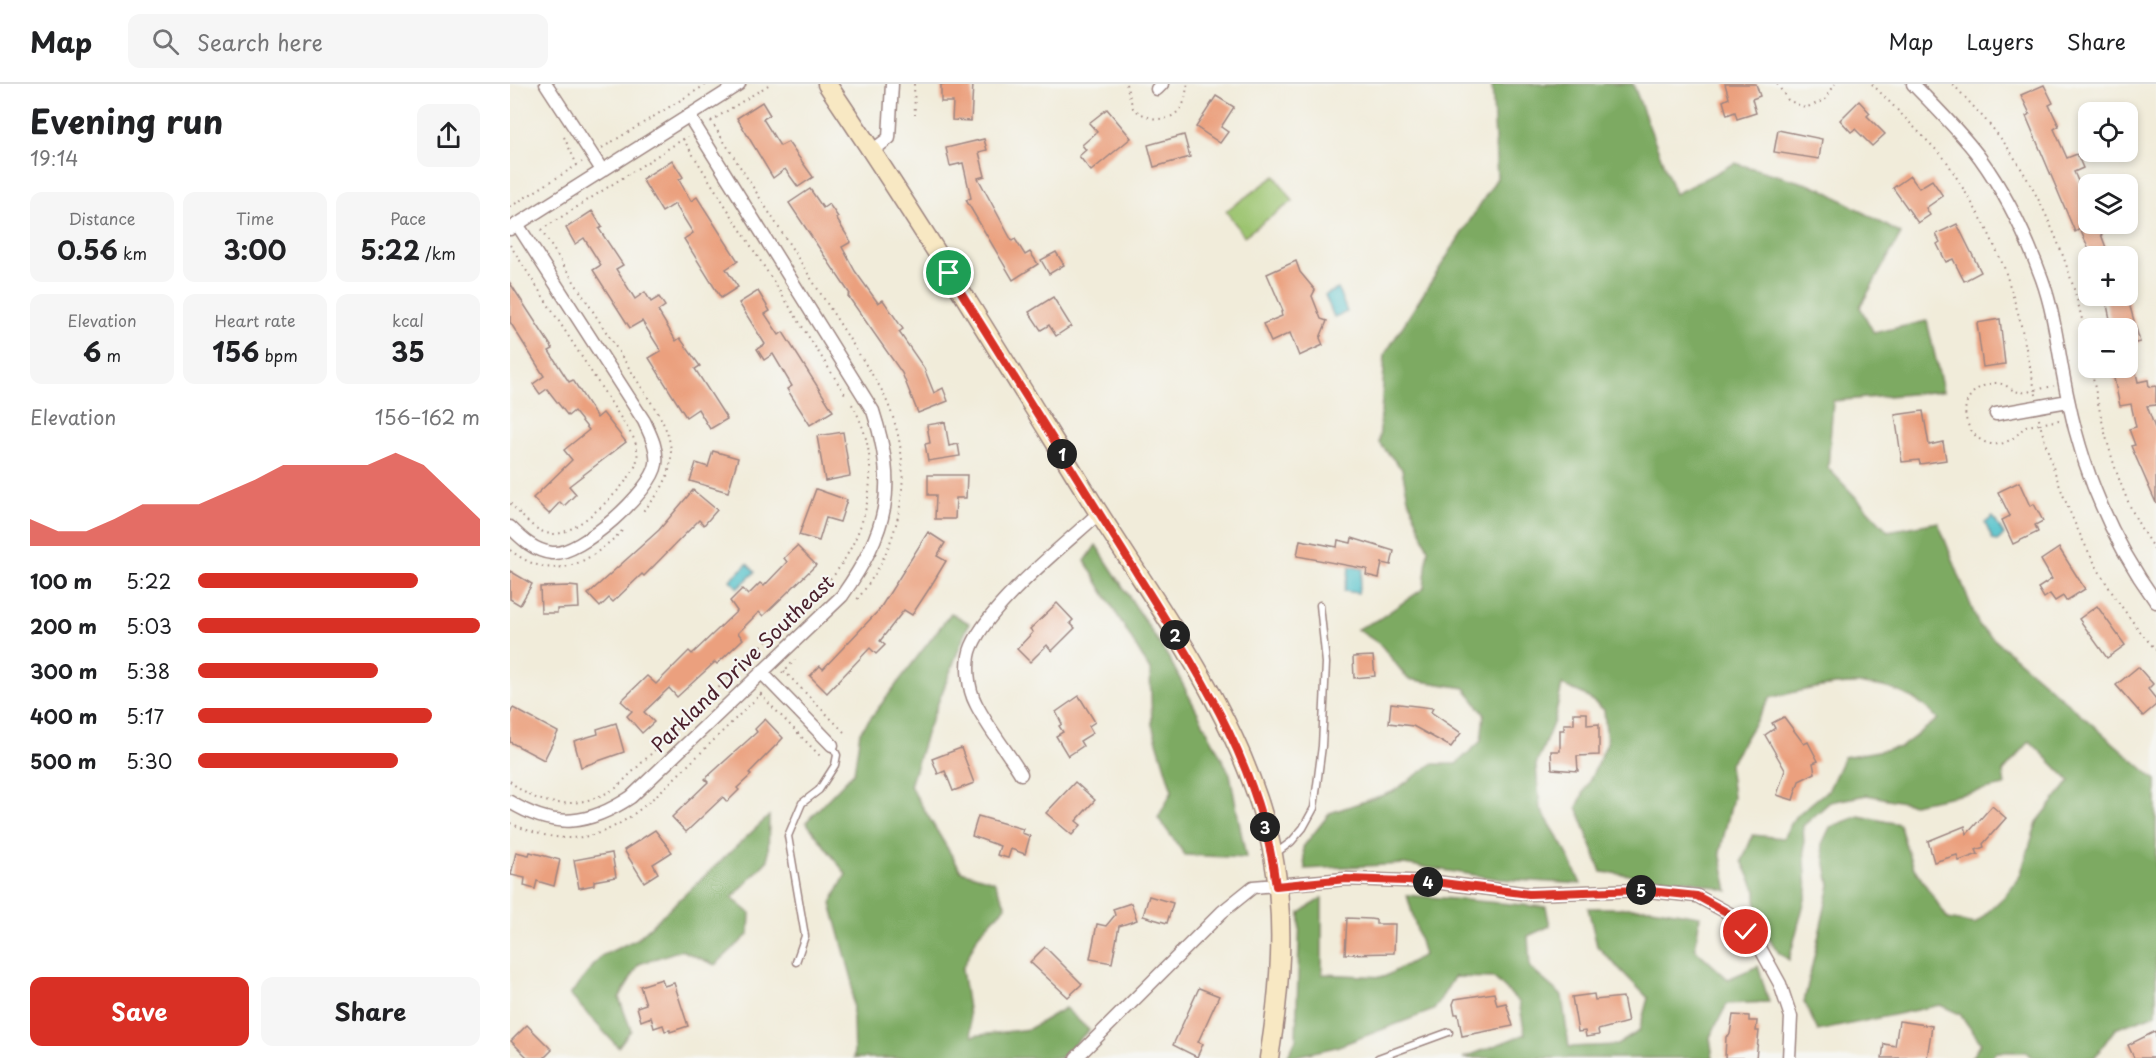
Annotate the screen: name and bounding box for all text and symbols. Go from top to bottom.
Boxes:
search box [128,14,548,68]
text: Map [30,20,92,63]
icon: search [149,25,182,58]
text: Search here [197,25,323,58]
text: Map [1889,25,1933,57]
text: Layers [1966,25,2034,57]
text: Share [2067,25,2126,57]
text: Evening run [30,95,223,145]
map controls [2078,102,2138,378]
button: locate [2078,102,2138,162]
button: share [417,104,480,167]
text: 19:14 [30,143,79,173]
button: layers [2078,174,2138,234]
text: Distance [68,206,136,230]
text: Time [236,206,274,230]
text: Pace [390,206,426,230]
text: 0.56 [57,230,118,269]
text: 3:00 [224,230,286,269]
text: 5:22 [360,230,420,269]
text: km [118,241,147,265]
text: /km [420,241,456,265]
button: + [2078,246,2138,306]
pin [923,247,974,298]
icon: arrive [932,256,965,289]
text: Elevation [67,308,137,332]
text: Heart rate [215,308,295,332]
text: kcal [392,308,424,332]
button: − [2078,318,2138,378]
text: 6 [83,332,101,371]
text: 156 [212,332,259,371]
text: 35 [391,332,425,371]
text: m [101,343,121,367]
text: bpm [259,343,298,367]
text: Elevation [30,402,116,432]
text: 156–162 m [375,402,480,432]
pin: 1 [1047,439,1077,469]
text: 1 [1058,442,1066,466]
text: 100 m [30,566,92,596]
text: 5:22 [126,566,171,596]
street label: Parkland Drive Southeast [644,567,840,759]
text: 200 m [30,611,97,641]
text: 5:03 [126,611,172,641]
pin: 2 [1160,620,1190,650]
text: 2 [1169,623,1181,647]
text: 300 m [30,656,98,686]
text: 5:38 [126,656,170,686]
text: 400 m [30,701,98,731]
text: 5:17 [126,701,164,731]
text: 500 m [30,746,97,776]
text: 5:30 [126,746,172,776]
pin: 3 [1250,812,1280,842]
text: 3 [1260,815,1270,839]
pin: 4 [1413,867,1443,897]
text: 4 [1423,870,1433,894]
pin: 5 [1626,875,1656,905]
text: 5 [1636,878,1646,902]
pin [1720,906,1771,957]
icon: check [1729,915,1762,948]
button: Save [30,977,249,1046]
button: Share [261,977,480,1046]

